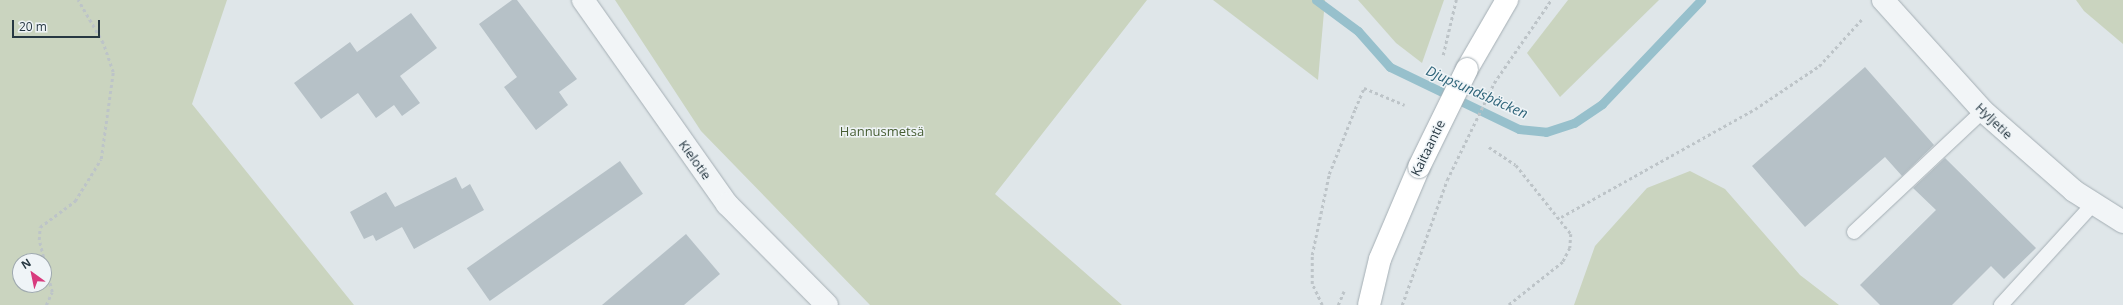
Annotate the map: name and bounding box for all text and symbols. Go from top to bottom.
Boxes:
scale bar [14,12,102,38]
text: 20 m [19,18,47,35]
water label: Djupsundsbäcken [1424,62,1530,122]
street label: Hyljetie [1972,100,2016,142]
street label: Kaitaantie [1408,117,1448,179]
park label: Hannusmetsä [840,123,924,139]
street label: Kielotie [676,137,714,183]
north arrow [12,253,52,293]
text: N [18,255,34,272]

